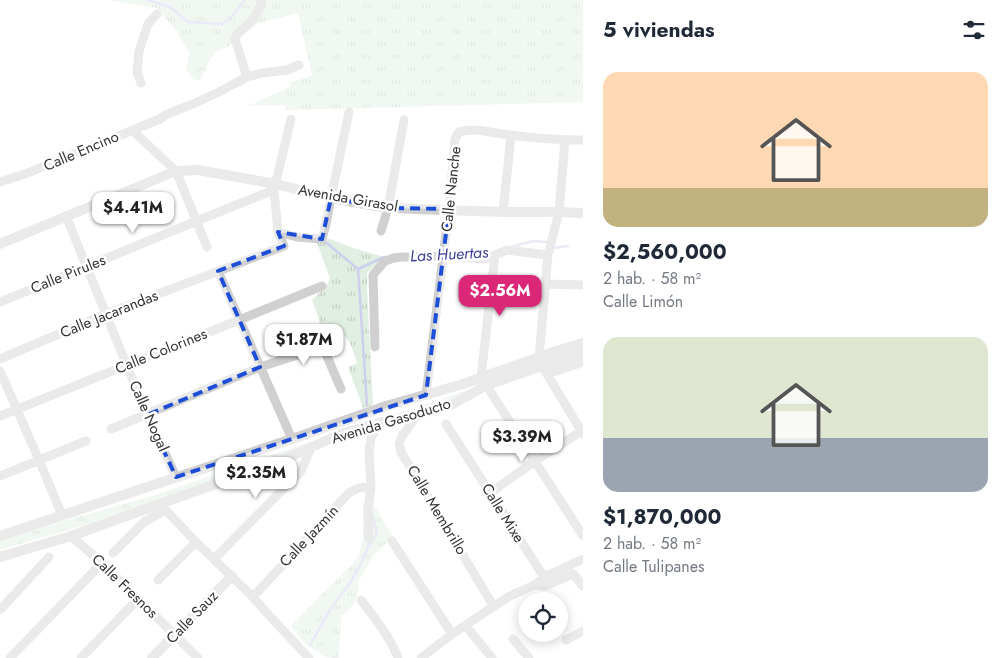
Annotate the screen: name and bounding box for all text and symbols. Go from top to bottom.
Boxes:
text: 5 viviendas [603,15,715,45]
icon: filters [960,16,988,44]
icon: home [751,105,841,195]
street label: Calle Encino [40,125,122,177]
street label: Calle Nanche [436,145,466,233]
street label: Avenida Girasol [296,178,400,218]
pin: $4.41M [92,192,174,234]
text: $4.41M [103,196,163,219]
text: $2,560,000 [603,237,727,267]
water label: Las Huertas [409,240,489,268]
street label: Calle Pirules [27,249,109,299]
text: 2 hab. · 58 m² [603,267,701,290]
pin: $2.56M [459,274,541,317]
text: $2.56M [470,279,530,302]
street label: Calle Jacarandas [57,284,161,344]
text: Calle Limón [603,290,683,313]
street label: Calle Colorines [112,323,210,379]
pin: $1.87M [263,324,345,366]
text: $1.87M [276,328,332,351]
icon: home [751,370,841,460]
street label: Calle Nogal [124,377,174,455]
street label: Avenida Gasoducto [329,392,453,450]
pin: $3.39M [481,420,563,463]
text: $3.39M [492,425,552,448]
pin: $2.35M [215,456,297,499]
text: $2.35M [226,461,286,484]
street label: Calle Membrillo [402,461,472,559]
street label: Calle Mixe [476,479,530,547]
street label: Calle Jazmín [274,500,344,572]
text: $1,870,000 [603,502,721,532]
text: 2 hab. · 58 m² [603,532,701,555]
street label: Calle Fresnos [87,549,163,623]
text: Calle Tulipanes [603,555,704,578]
street label: Calle Sauz [161,585,223,649]
map controls [518,592,568,642]
button: locate [518,592,568,642]

